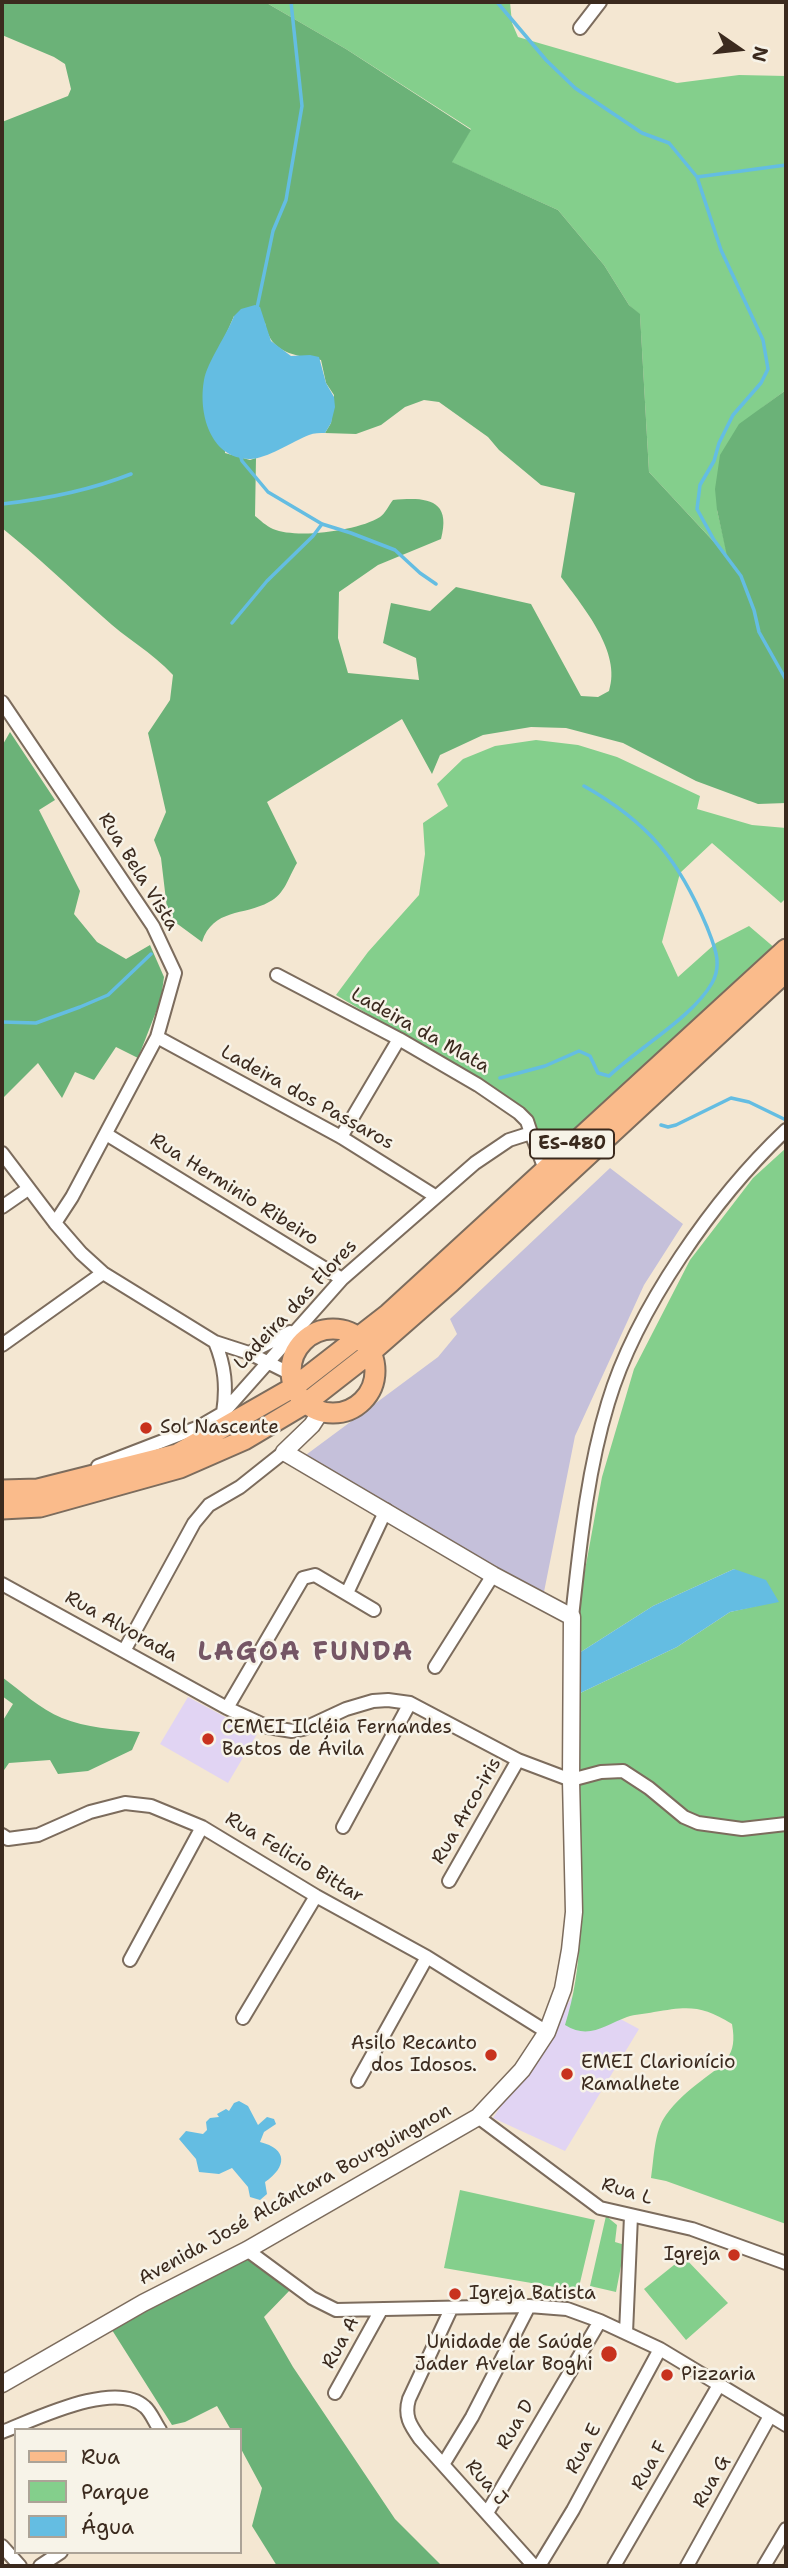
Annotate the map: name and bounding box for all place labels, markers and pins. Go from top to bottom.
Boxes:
place label: Sol Nascente [160,1417,279,1439]
marker: Sol Nascente [138,1420,154,1436]
place label: CEMEI Ilcléia Fernandes Bastos de Ávila [222,1717,452,1761]
marker: CEMEI Ilcléia Fernandes Bastos de Ávila [200,1731,216,1747]
place label: Asilo Recanto dos Idosos. [351,2033,477,2077]
marker: Asilo Recanto dos Idosos. [483,2047,499,2063]
place label: EMEI Clarionício Ramalhete [581,2052,736,2096]
marker: EMEI Clarionício Ramalhete [559,2066,575,2082]
place label: Igreja [664,2244,720,2266]
marker: Igreja [726,2247,742,2263]
place label: Igreja Batista [469,2283,596,2305]
marker: Igreja Batista [447,2286,463,2302]
place label: Unidade de Saúde Jader Avelar Boghi [415,2332,593,2376]
marker: Unidade de Saúde Jader Avelar Boghi [599,2344,619,2364]
place label: Pizzaria [681,2364,755,2386]
marker: Pizzaria [659,2367,675,2383]

